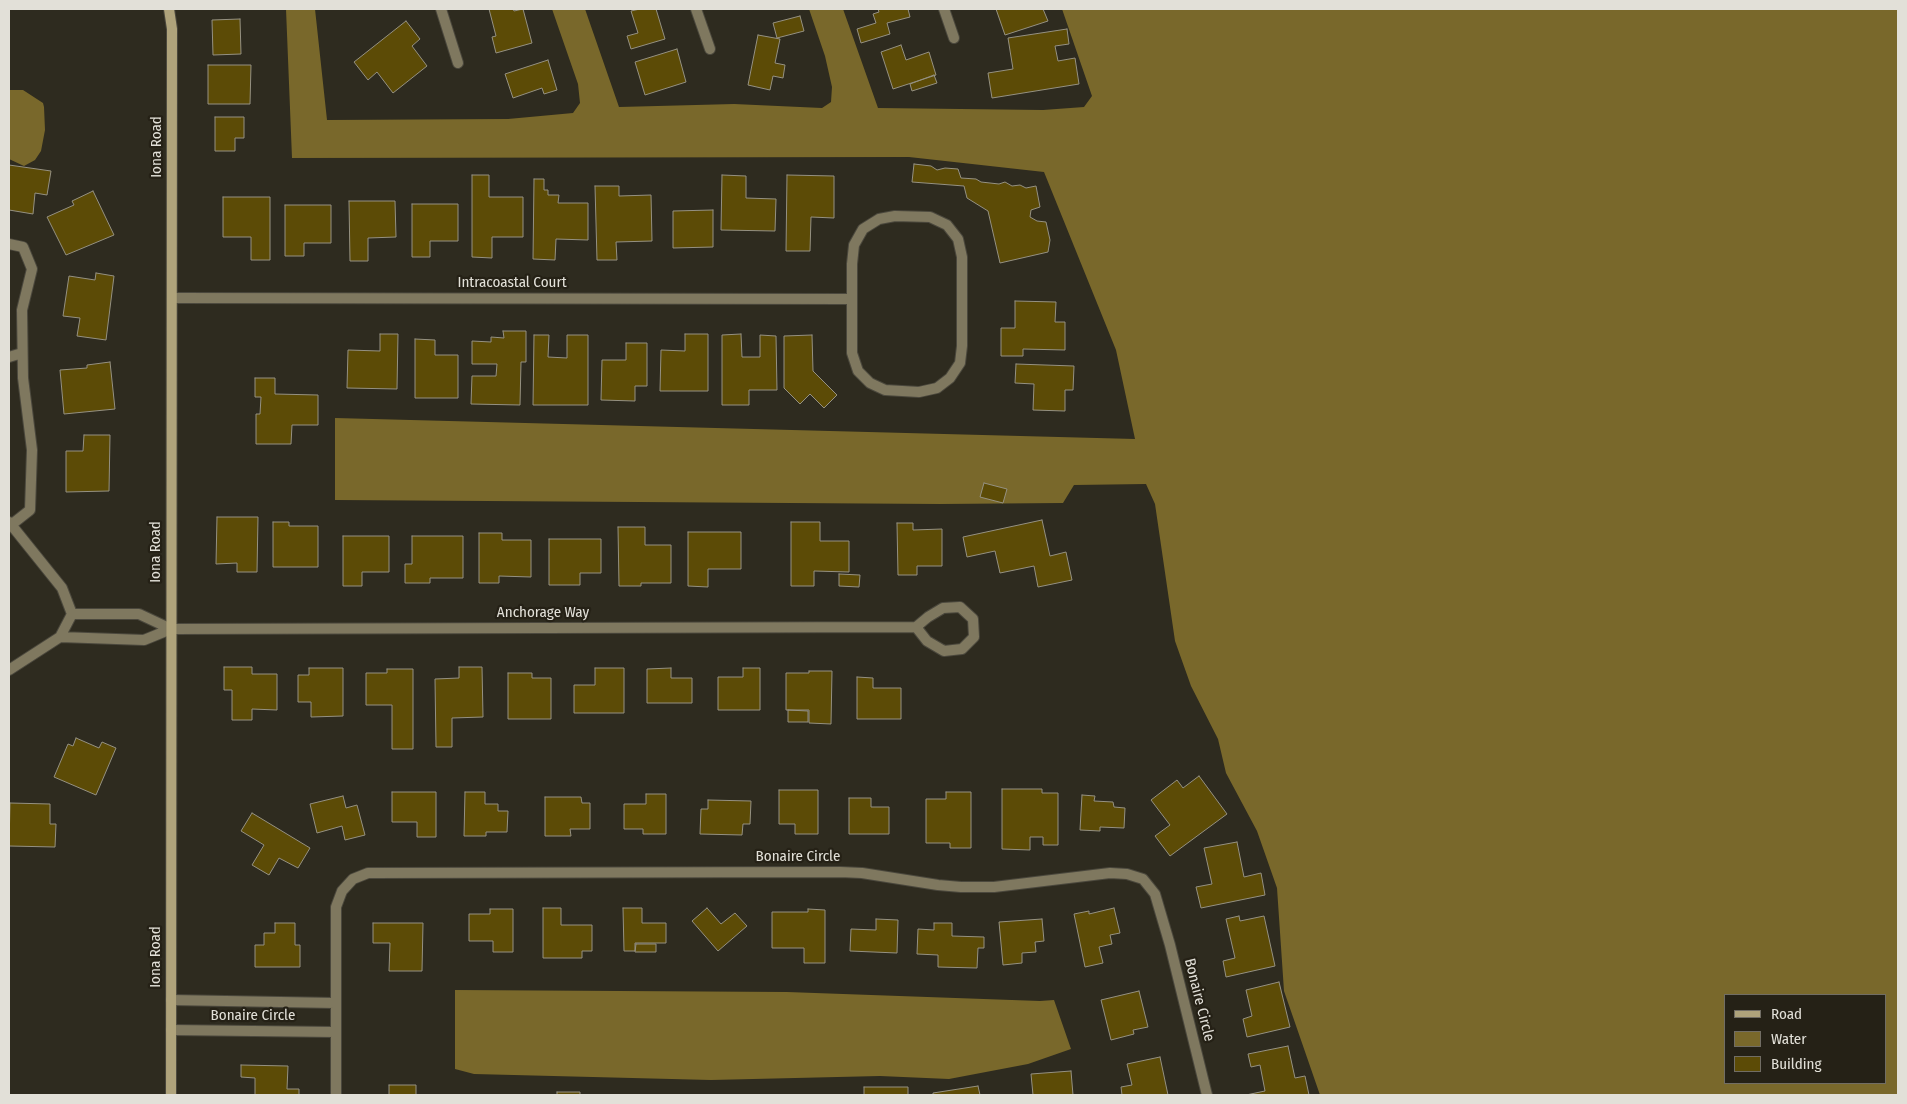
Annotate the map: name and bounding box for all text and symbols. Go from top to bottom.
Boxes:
street label: Iona Road [148,116,166,178]
street label: Intracoastal Court [457,274,567,292]
street label: Iona Road [147,521,165,583]
street label: Anchorage Way [497,604,589,622]
street label: Bonaire Circle [756,848,840,866]
street label: Iona Road [147,926,165,988]
street label: Bonaire Circle [1180,957,1218,1043]
legend [1724,994,1887,1084]
text: Road [1771,1005,1802,1023]
street label: Bonaire Circle [211,1007,295,1025]
text: Water [1771,1030,1806,1048]
text: Building [1771,1055,1822,1073]

